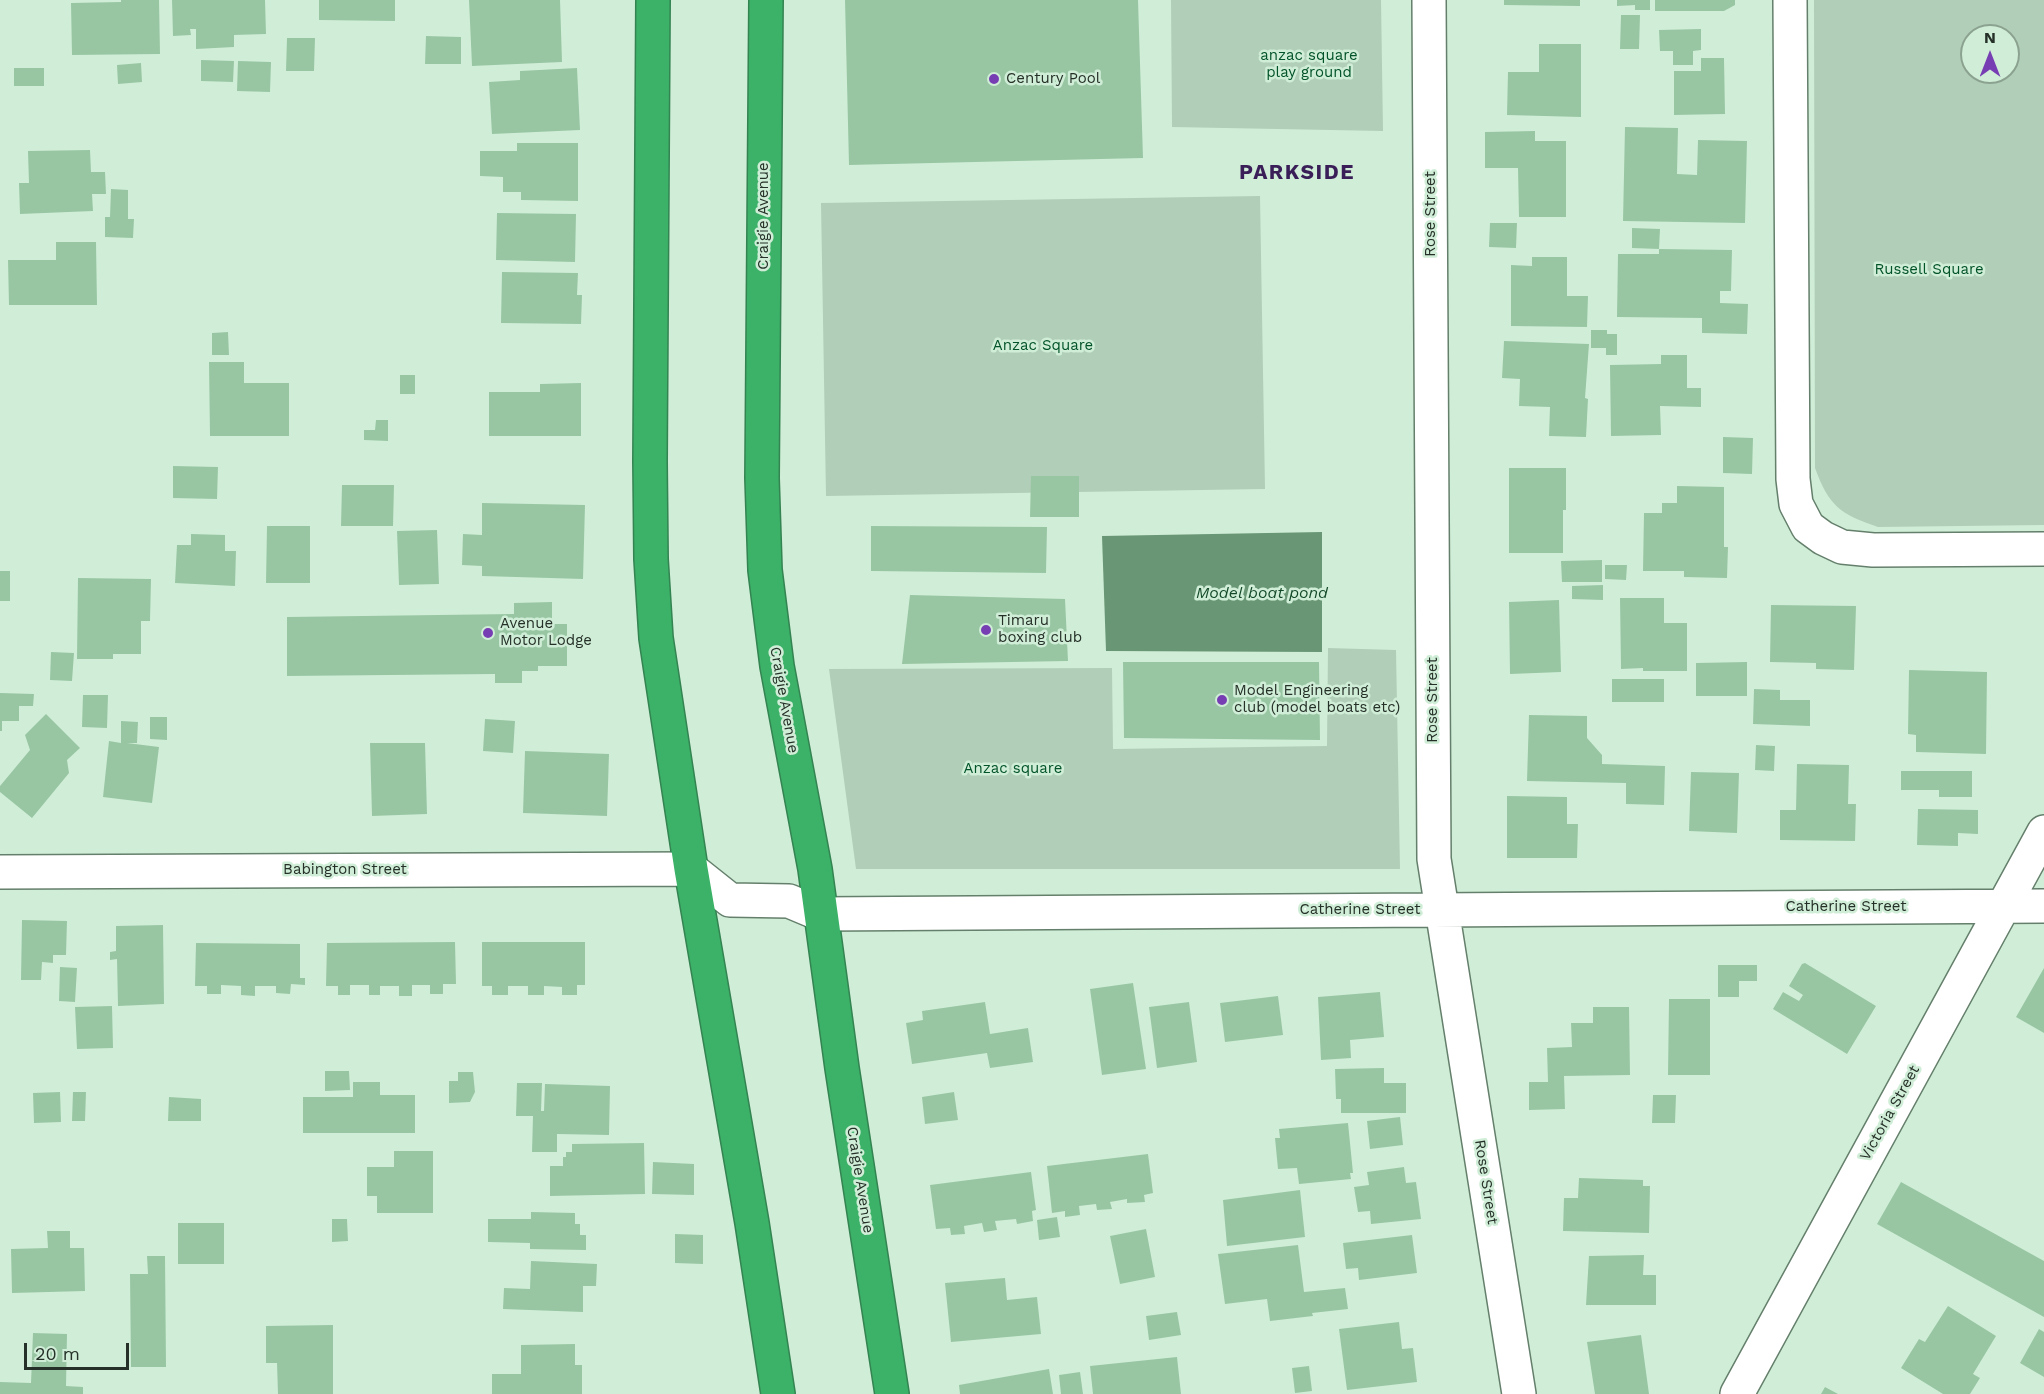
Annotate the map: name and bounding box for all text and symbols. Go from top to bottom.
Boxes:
north arrow [1960,24,2020,84]
text: N [1984,28,1996,47]
park label: anzac square play ground [1260,47,1358,82]
place label: Century Pool [1006,70,1100,88]
marker: Century Pool [987,72,1001,86]
district label: PARKSIDE [1239,160,1355,186]
street label: Craigie Avenue [755,162,773,270]
street label: Rose Street [1422,171,1440,257]
park label: Russell Square [1874,261,1984,279]
park label: Anzac Square [993,337,1093,355]
water label: Model boat pond [1196,583,1328,603]
place label: Timaru boxing club [998,612,1082,647]
place label: Avenue Motor Lodge [500,615,592,650]
marker: Timaru boxing club [979,623,993,637]
marker: Avenue Motor Lodge [481,626,495,640]
street label: Craigie Avenue [766,646,802,754]
street label: Rose Street [1424,657,1442,743]
place label: Model Engineering club (model boats etc) [1234,682,1400,717]
marker: Model Engineering club (model boats etc) [1215,693,1229,707]
park label: Anzac square [964,760,1062,778]
street label: Babington Street [283,861,407,879]
street label: Catherine Street [1785,898,1907,916]
street label: Catherine Street [1299,901,1421,919]
street label: Victoria Street [1856,1062,1924,1164]
street label: Craigie Avenue [843,1126,877,1234]
street label: Rose Street [1470,1138,1502,1226]
scale bar [27,1331,132,1369]
text: 20 m [35,1343,80,1364]

